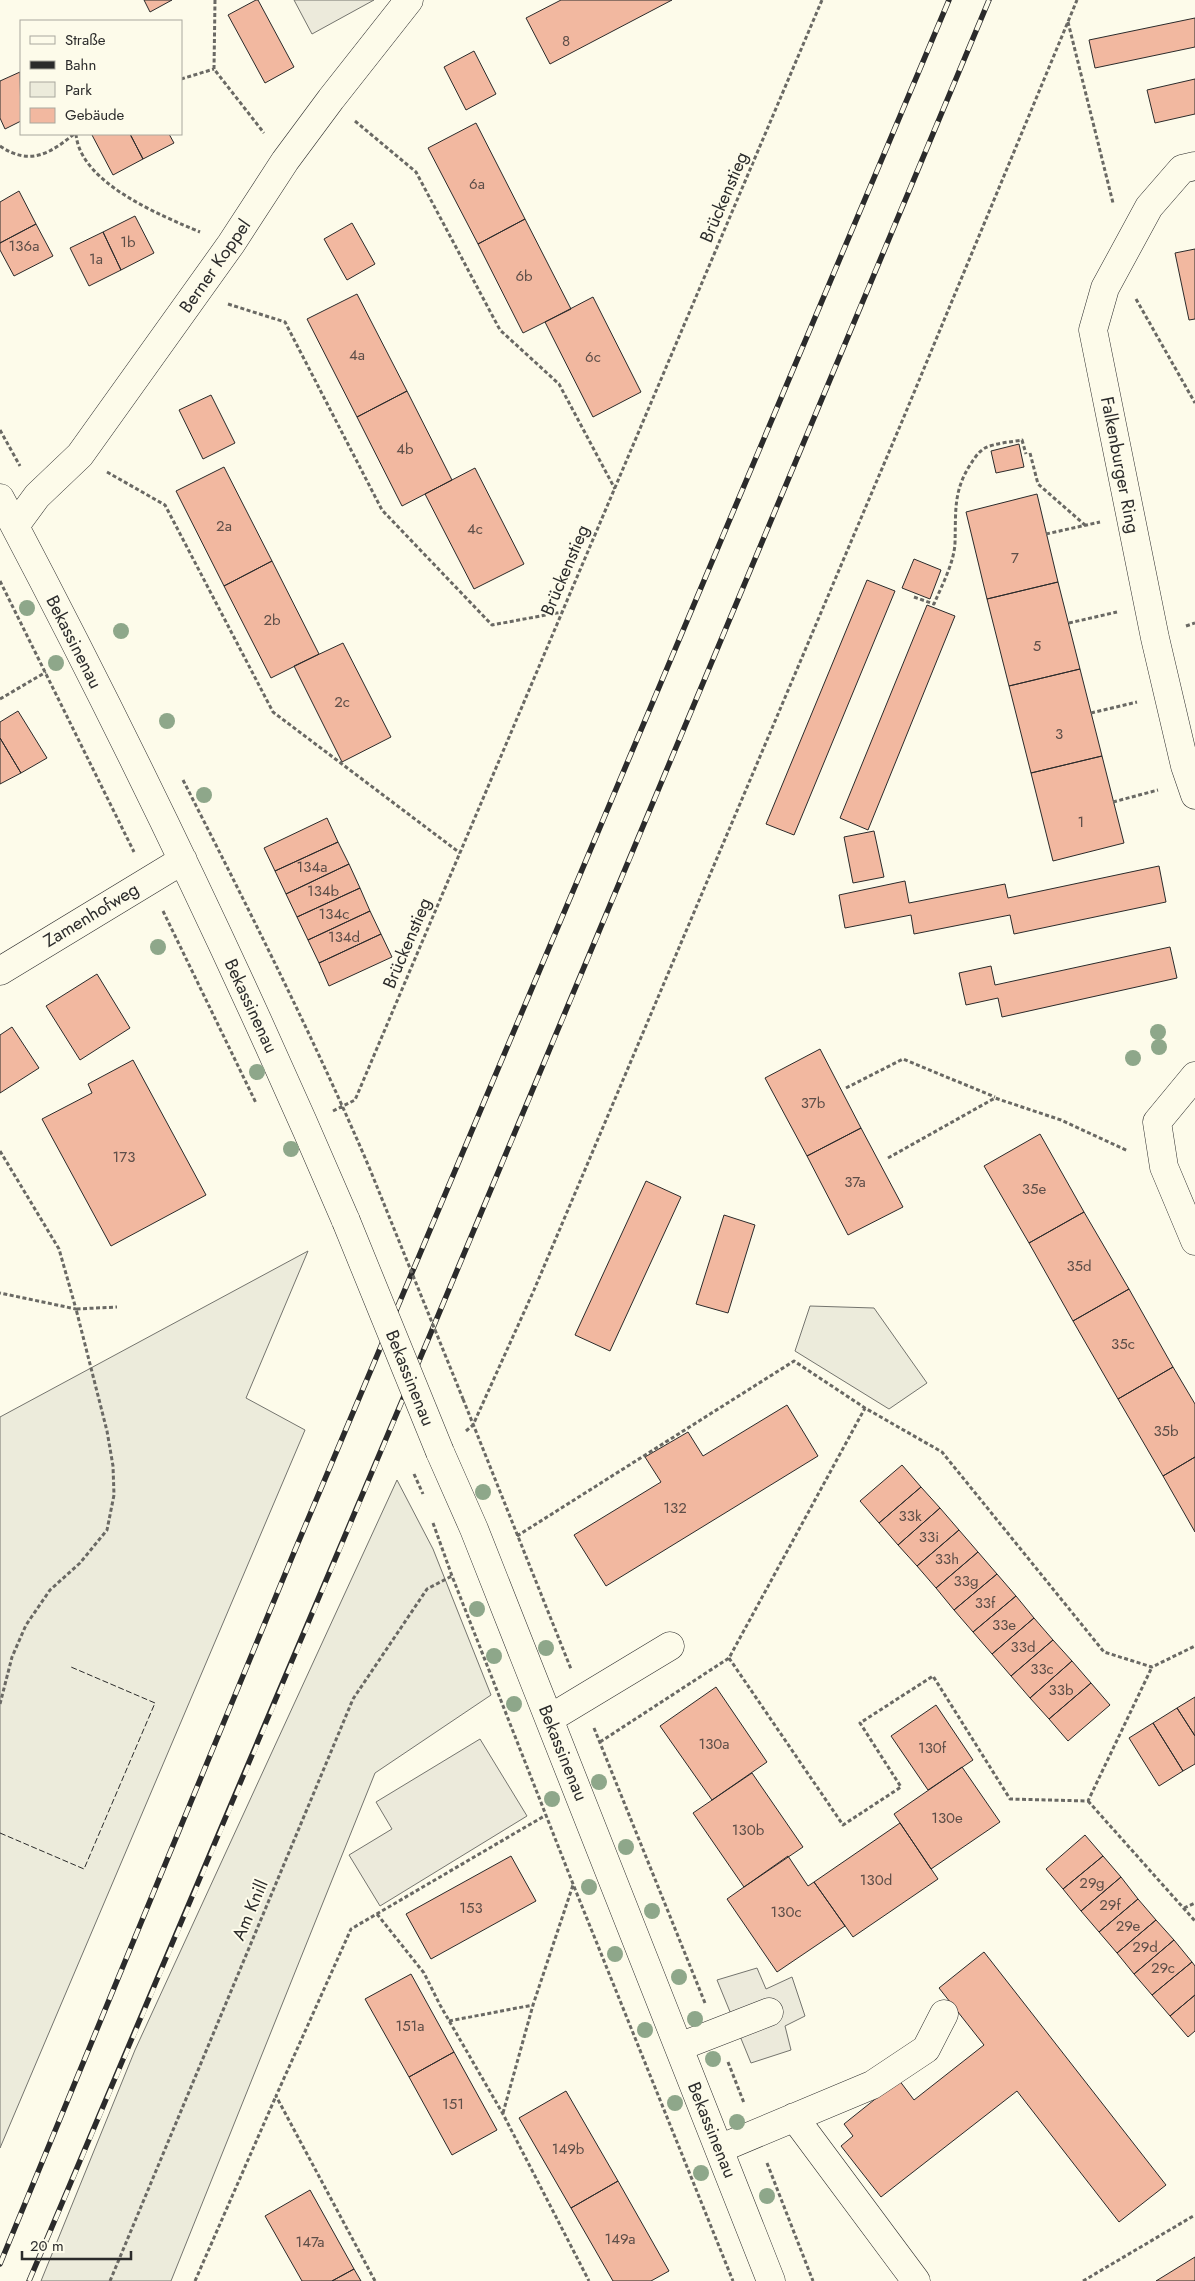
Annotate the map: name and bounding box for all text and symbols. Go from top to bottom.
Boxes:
legend [20,20,182,135]
text: Straße [65,29,106,51]
house number: 8 [562,30,570,52]
text: Bahn [65,54,96,76]
text: Park [65,79,92,101]
text: Gebäude [65,104,125,126]
street label: Brückenstieg [693,148,755,246]
house number: 6a [469,173,485,195]
street label: Berner Koppel [173,214,257,318]
house number: 1b [120,231,136,253]
house number: 136a [9,235,39,257]
house number: 1a [89,248,103,270]
house number: 6b [515,265,533,287]
house number: 4a [349,344,365,366]
house number: 6c [585,346,601,368]
street label: Falkenburger Ring [1094,394,1146,536]
house number: 4b [396,438,414,460]
house number: 2a [216,515,232,537]
house number: 4c [467,518,483,540]
street label: Brückenstieg [534,521,596,619]
house number: 7 [1011,547,1019,569]
street label: Bekassinenau [39,591,109,693]
house number: 2b [263,609,281,631]
house number: 5 [1033,635,1041,657]
house number: 2c [334,691,350,713]
house number: 3 [1055,723,1063,745]
house number: 1 [1078,811,1084,833]
house number: 134a [297,856,327,878]
street label: Zamenhofweg [38,876,144,954]
house number: 134b [307,880,340,902]
street label: Brückenstieg [376,894,438,992]
house number: 134c [319,903,349,925]
house number: 134d [328,926,360,948]
street label: Bekassinenau [218,955,284,1057]
house number: 37b [801,1092,826,1114]
house number: 173 [113,1146,135,1168]
house number: 37a [844,1171,866,1193]
house number: 35e [1022,1178,1046,1200]
house number: 35d [1066,1255,1092,1277]
street label: Bekassinenau [379,1326,441,1430]
house number: 35c [1111,1333,1135,1355]
house number: 35b [1153,1420,1179,1442]
house number: 132 [663,1497,687,1519]
house number: 33k [899,1505,922,1527]
house number: 33i [919,1526,939,1548]
house number: 33h [935,1548,959,1570]
house number: 33g [954,1570,978,1592]
house number: 33f [975,1592,996,1614]
house number: 33e [992,1614,1016,1636]
house number: 33d [1011,1636,1035,1658]
house number: 33c [1030,1658,1054,1680]
house number: 33b [1049,1679,1074,1701]
street label: Bekassinenau [532,1701,594,1805]
house number: 130a [698,1733,730,1755]
house number: 130f [918,1737,947,1759]
house number: 130e [931,1807,963,1829]
house number: 130b [732,1819,765,1841]
house number: 130d [860,1869,892,1891]
house number: 29g [1079,1872,1105,1894]
street label: Am Knill [226,1876,274,1944]
house number: 29f [1099,1894,1121,1916]
house number: 153 [459,1897,483,1919]
house number: 130c [770,1901,802,1923]
house number: 29e [1116,1915,1140,1937]
house number: 29d [1132,1936,1158,1958]
house number: 29c [1151,1957,1175,1979]
house number: 151a [395,2015,425,2037]
street label: Bekassinenau [681,2078,743,2182]
house number: 151 [442,2093,464,2115]
house number: 149b [552,2138,585,2160]
scale bar [22,2228,131,2260]
house number: 149a [605,2228,635,2250]
house number: 147a [295,2231,325,2253]
text: 20 m [30,2235,64,2257]

